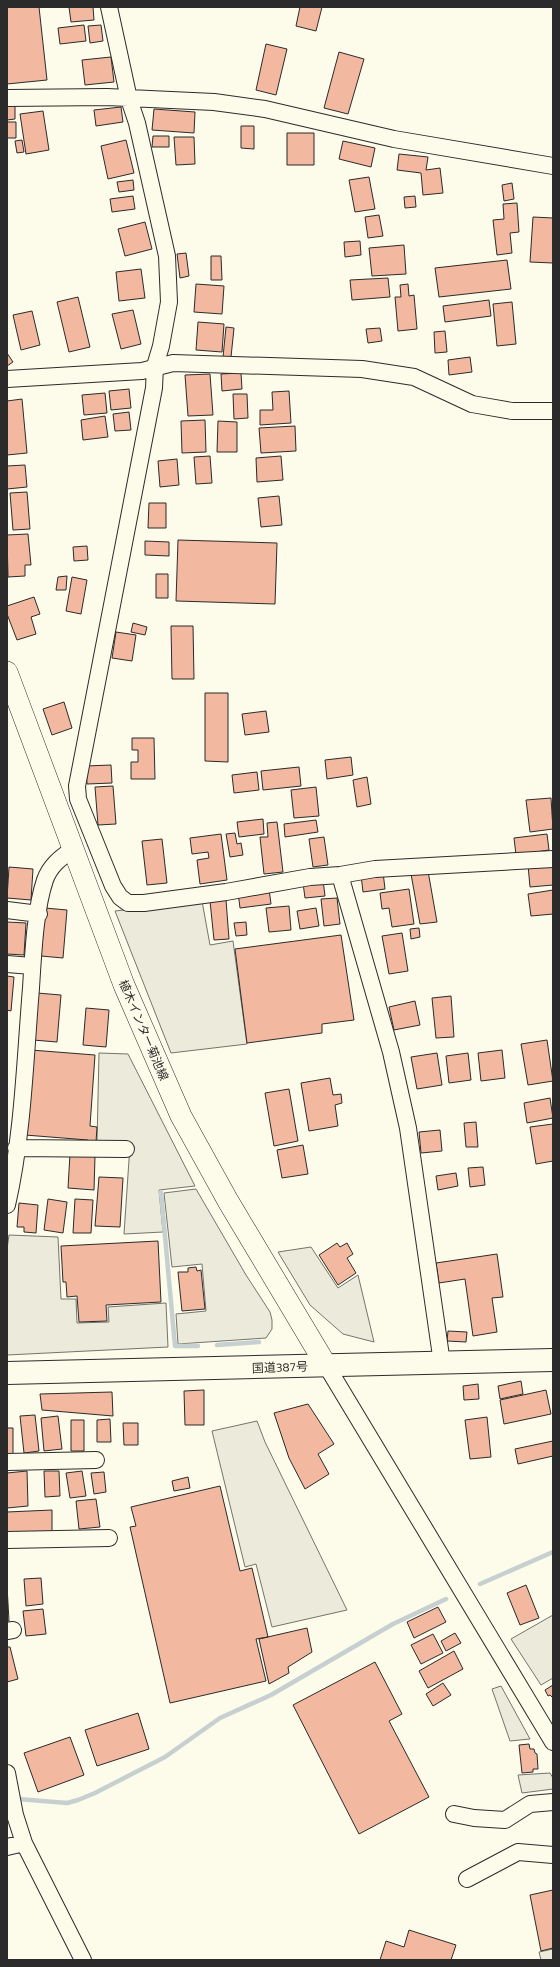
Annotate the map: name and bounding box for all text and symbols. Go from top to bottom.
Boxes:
street label: 植木インター菊池線 [114,977,174,1083]
street label: 国道387号 [252,1357,308,1377]

